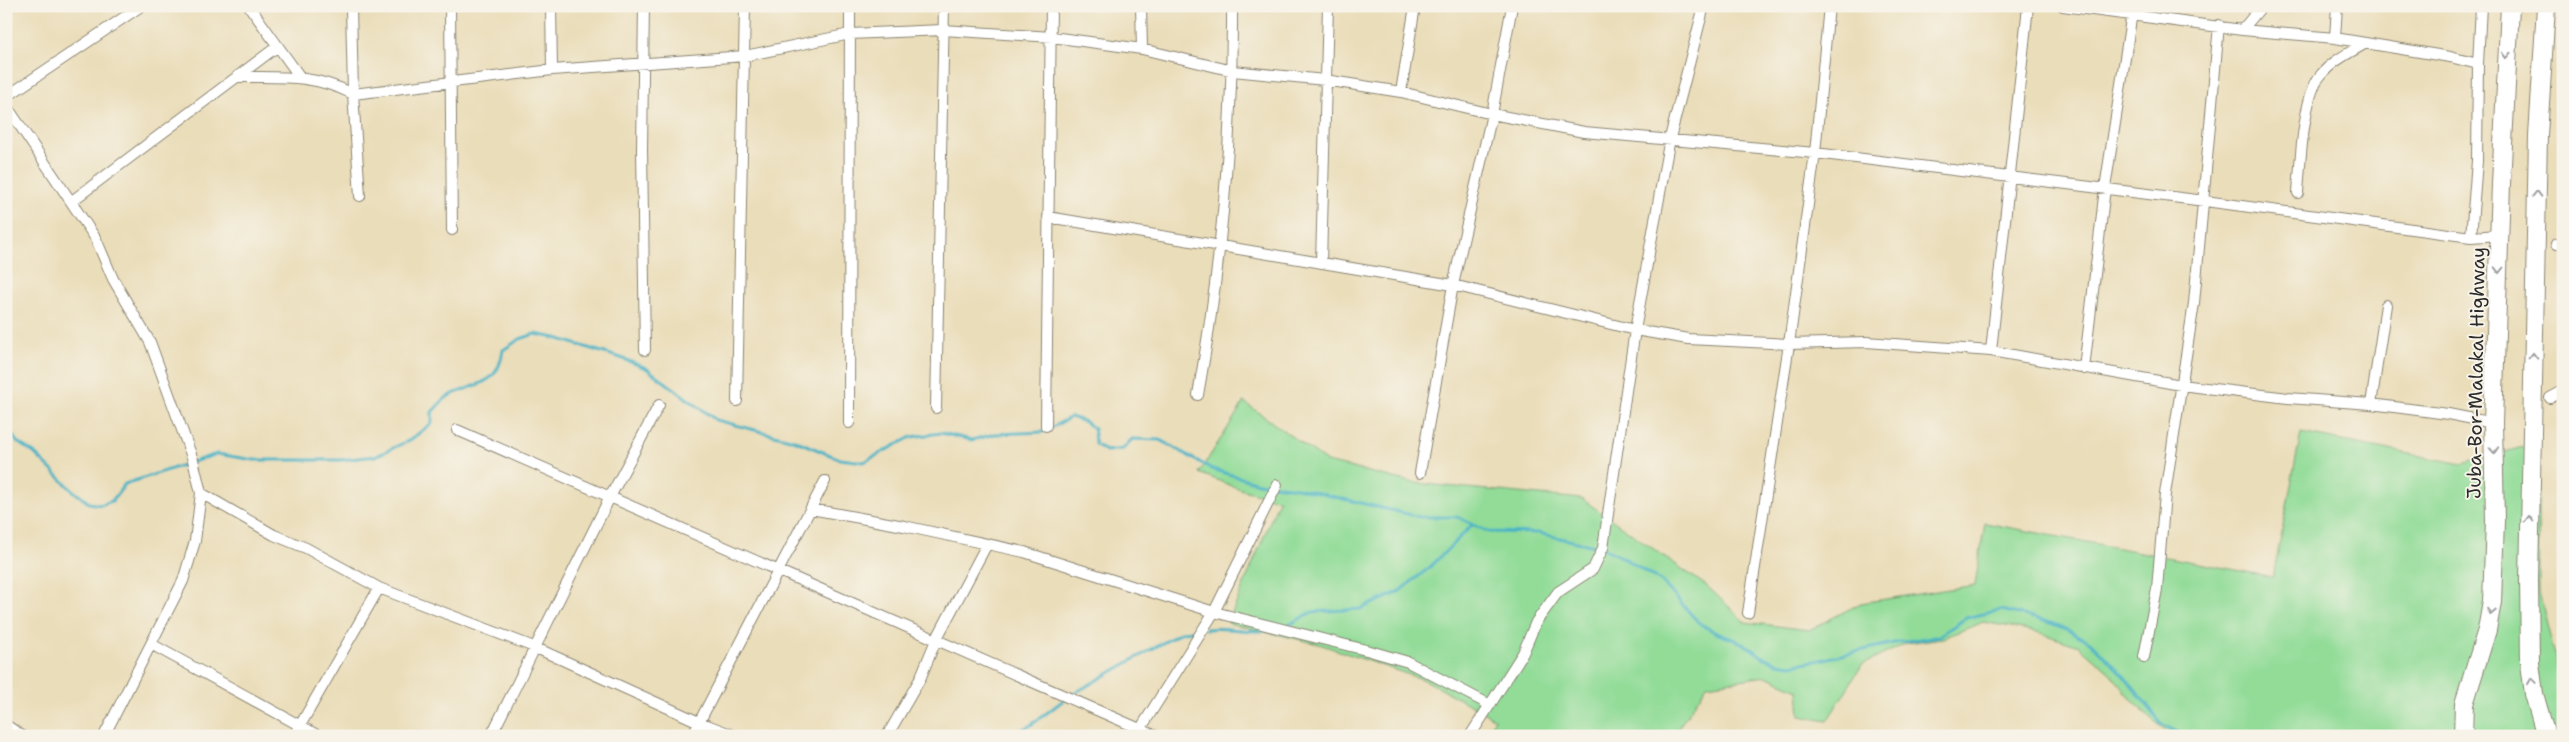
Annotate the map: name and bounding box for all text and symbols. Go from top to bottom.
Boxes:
one-way arrow [2501,51,2512,59]
one-way arrow [2532,190,2542,198]
street label: Juba-Bor-Malakal Highway [2461,247,2491,499]
one-way arrow [2494,266,2504,274]
one-way arrow [2528,352,2538,360]
one-way arrow [2489,446,2500,454]
one-way arrow [2524,515,2535,523]
one-way arrow [2486,607,2496,616]
one-way arrow [2528,677,2538,685]

